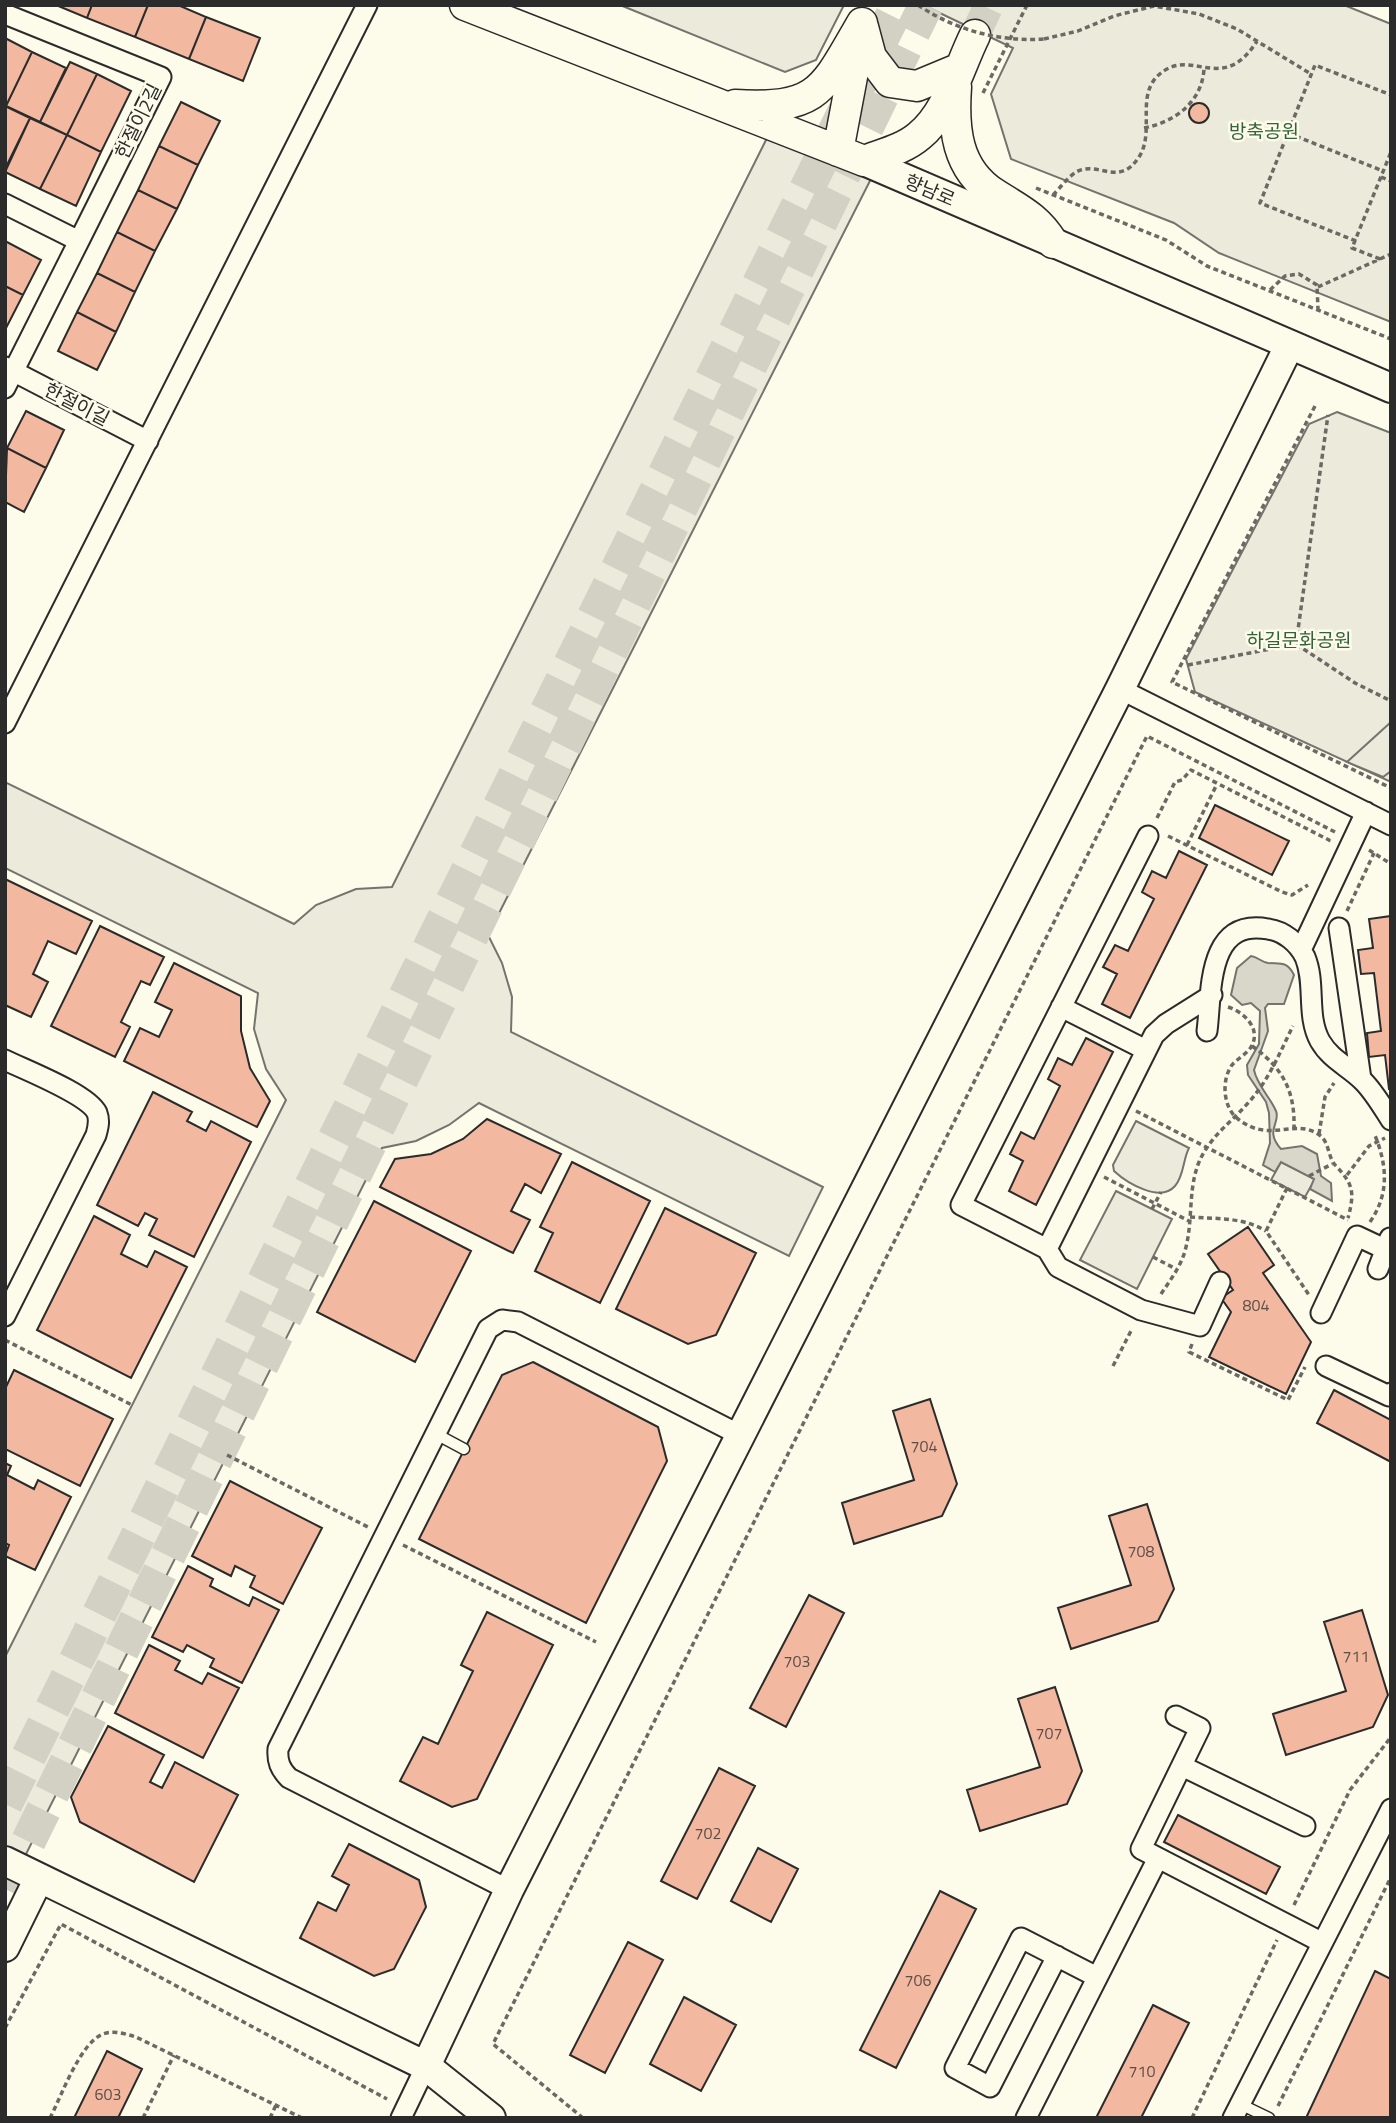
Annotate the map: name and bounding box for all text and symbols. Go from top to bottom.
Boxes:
street label: 한절이2길 [107,78,168,163]
park label: 방축공원 [1229,116,1299,145]
street label: 향남로 [900,166,960,213]
street label: 한절이길 [39,375,115,432]
park label: 하길문화공원 [1247,625,1351,654]
house number: 804 [1243,1293,1269,1317]
house number: 704 [911,1434,937,1458]
house number: 708 [1128,1539,1154,1563]
house number: 711 [1343,1644,1369,1668]
house number: 703 [784,1649,810,1673]
house number: 707 [1036,1721,1062,1745]
house number: 702 [695,1821,721,1845]
house number: 706 [905,1968,931,1992]
house number: 710 [1129,2059,1155,2083]
house number: 603 [95,2082,121,2106]

